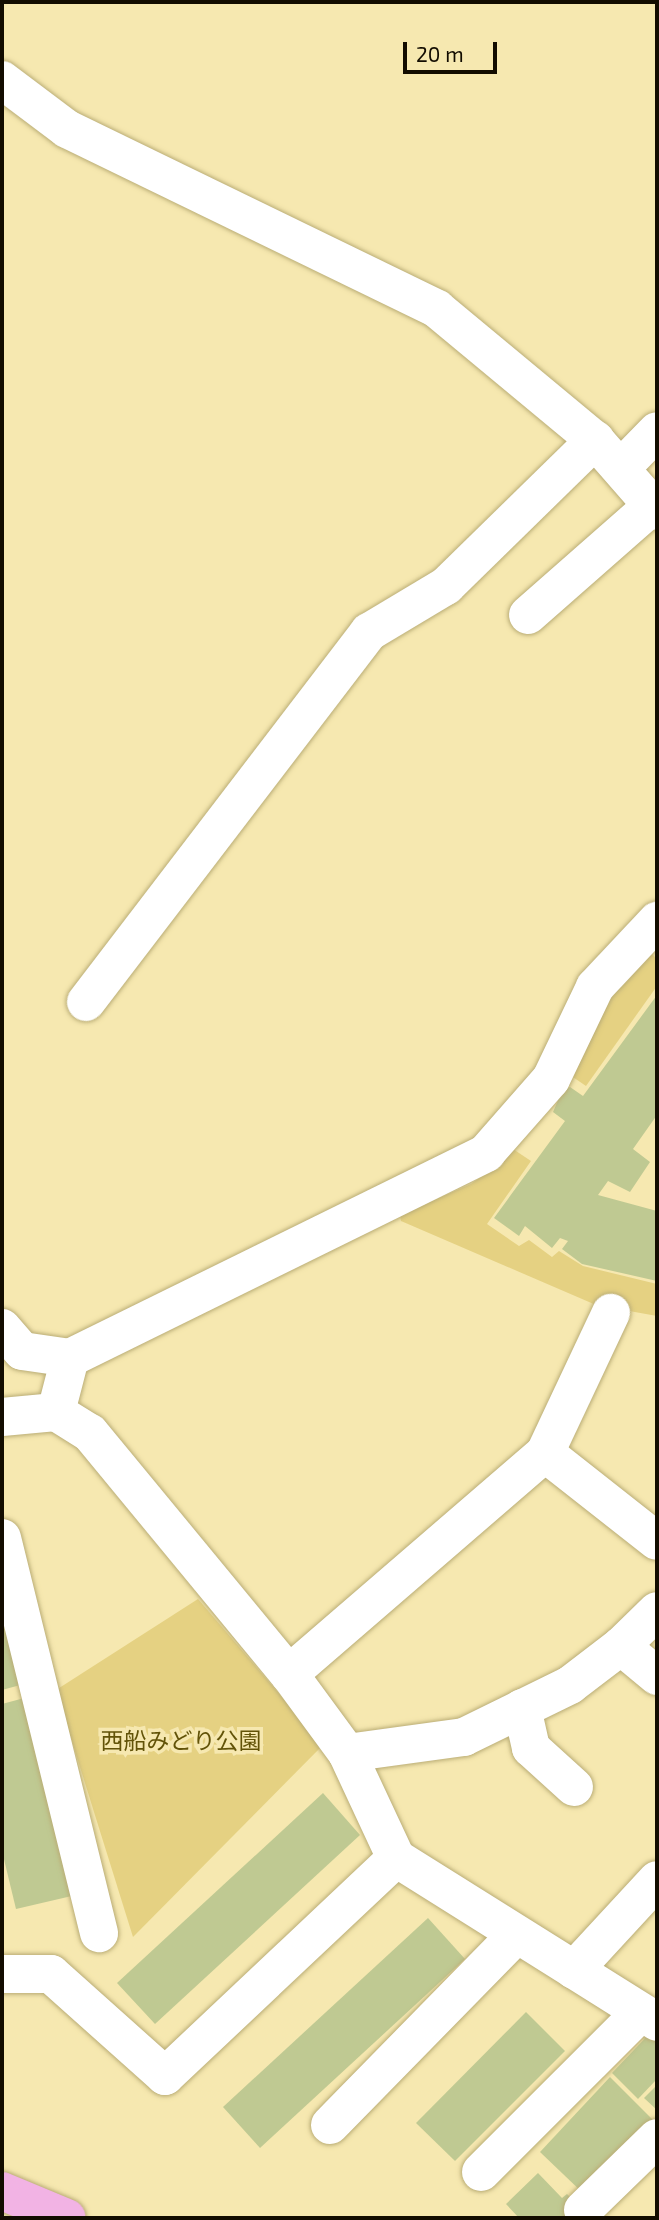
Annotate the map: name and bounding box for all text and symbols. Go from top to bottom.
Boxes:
scale bar [407,28,502,72]
text: 20 m [416,41,464,66]
park label: 西船みどり公園 [101,1726,261,1754]

